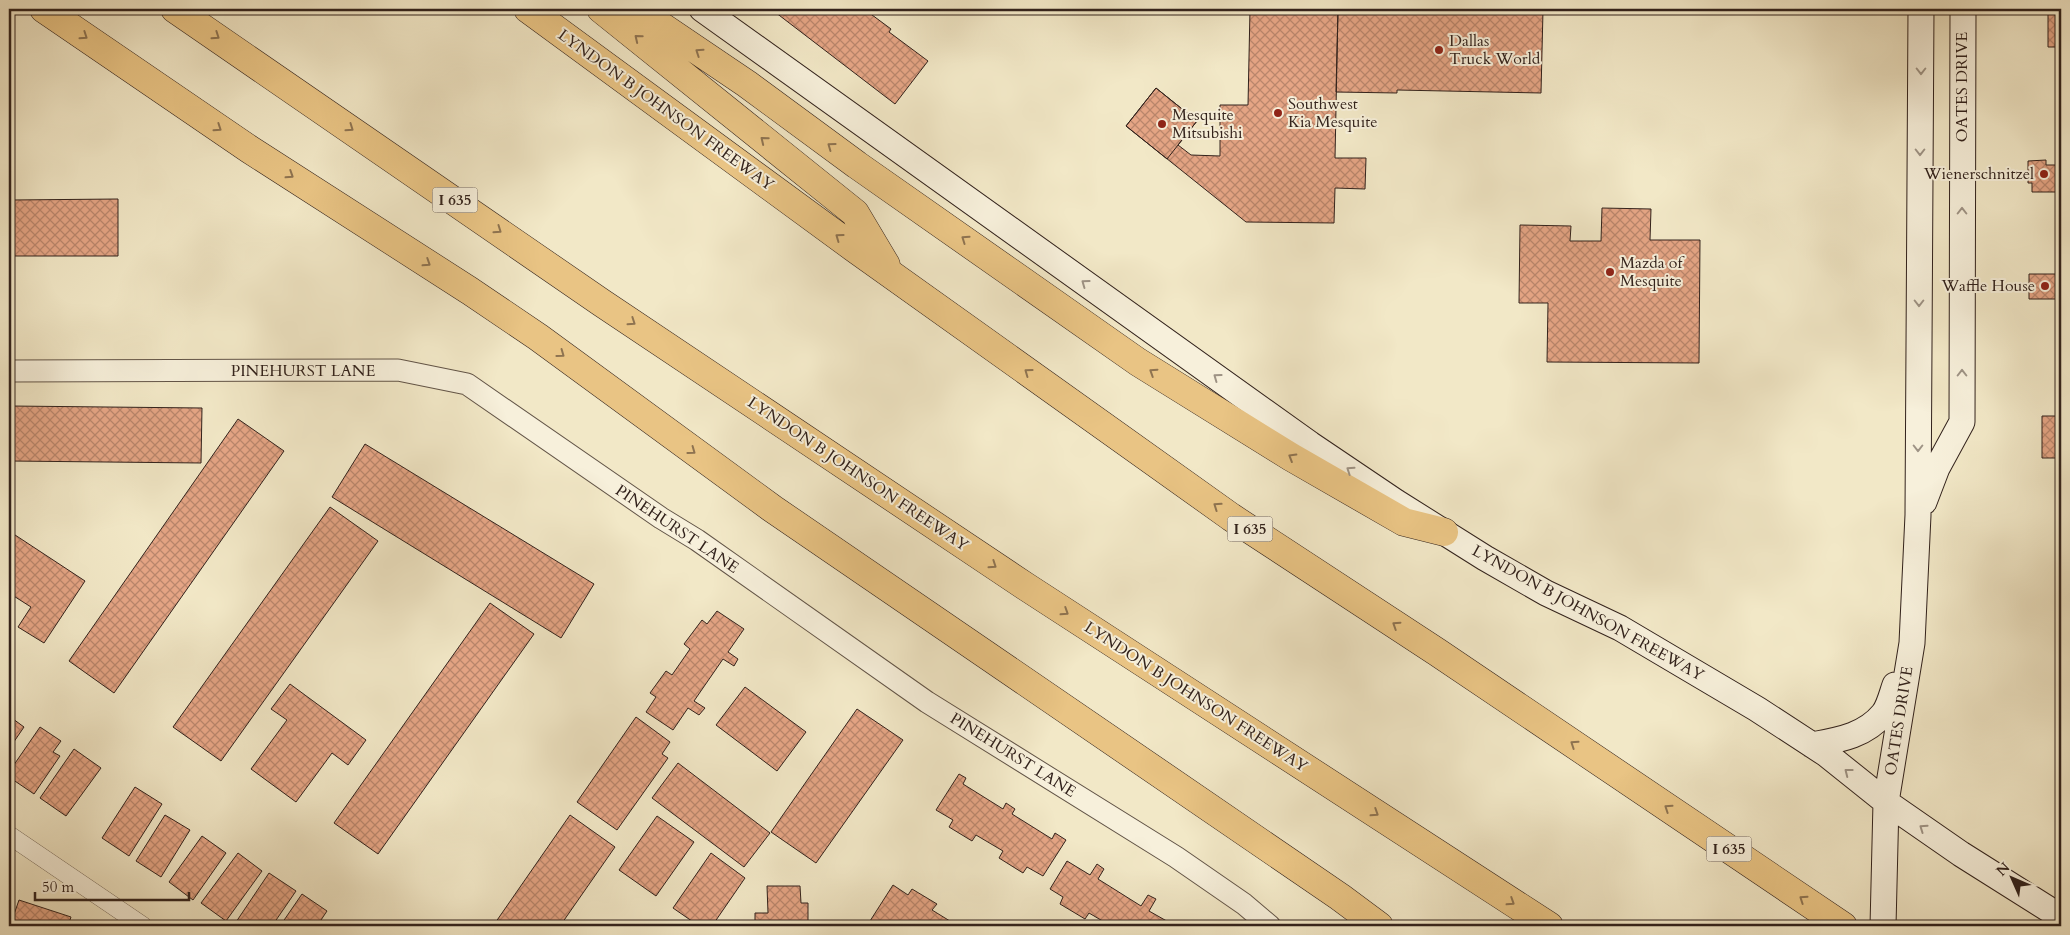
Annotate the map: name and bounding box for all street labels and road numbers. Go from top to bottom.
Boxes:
street label: LYNDON B JOHNSON FREEWAY [553,24,779,196]
street label: OATES DRIVE [1951,32,1973,142]
road number: I 635 [432,188,478,212]
street label: PINEHURST LANE [231,360,375,382]
street label: LYNDON B JOHNSON FREEWAY [743,392,973,556]
street label: PINEHURST LANE [611,479,743,579]
road number: I 635 [1228,516,1272,542]
street label: LYNDON B JOHNSON FREEWAY [1468,540,1708,686]
street label: LYNDON B JOHNSON FREEWAY [1080,616,1312,778]
street label: OATES DRIVE [1880,665,1919,777]
street label: PINEHURST LANE [946,707,1080,803]
road number: I 635 [1706,836,1752,862]

